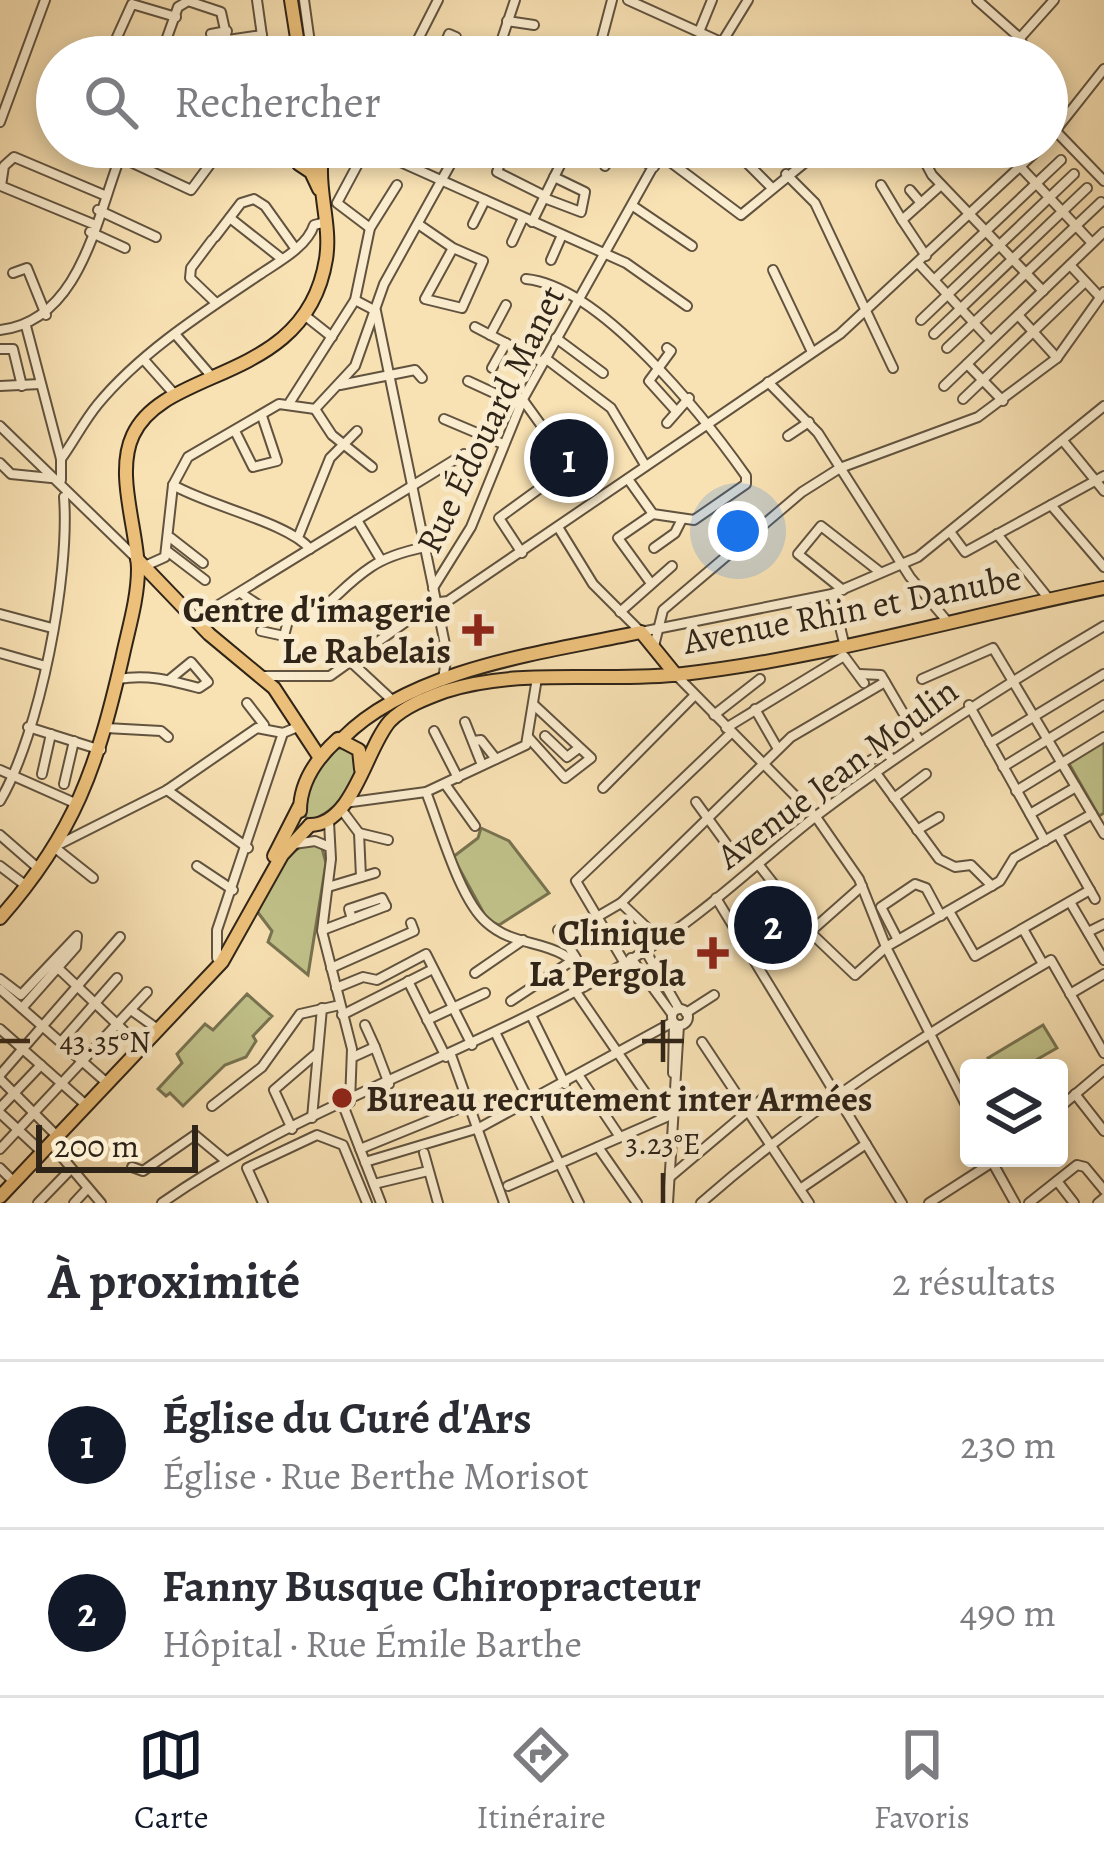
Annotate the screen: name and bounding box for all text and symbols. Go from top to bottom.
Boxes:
search box [36,36,1068,168]
icon: search [78,69,144,135]
text: Rechercher [174,71,381,133]
street label: Rue Édouard Manet [404,277,576,561]
pin: 1 [530,413,608,503]
your location [708,501,768,561]
street label: Avenue Rhin et Danube [678,552,1025,666]
place label: Centre d'imagerie Le Rabelais [183,585,451,675]
marker: Centre d'imagerie Le Rabelais [462,614,494,646]
street label: Avenue Jean Moulin [706,666,968,881]
pin: 2 [734,880,812,970]
place label: Clinique La Pergola [529,908,687,998]
marker: Clinique La Pergola [697,937,729,969]
text: 43.35°N [59,1022,151,1062]
map controls [960,1059,1068,1167]
button: layers [960,1059,1068,1167]
place label: Bureau recrutement inter Armées [366,1074,873,1123]
marker: Bureau recrutement inter Armées [329,1085,355,1111]
scale bar [36,1119,198,1172]
text: 200 m [54,1123,139,1168]
text: 3.23°E [625,1124,701,1164]
text: À proximité [48,1246,300,1316]
text: 2 résultats [892,1255,1056,1308]
text: Église du Curé d'Ars [162,1387,532,1449]
text: 1 [80,1418,94,1471]
text: 230 m [960,1418,1056,1471]
text: Église · Rue Berthe Morisot [162,1449,589,1502]
text: Fanny Busque Chiropracteur [162,1555,701,1617]
text: 2 [78,1586,96,1639]
text: 490 m [960,1586,1056,1639]
text: Hôpital · Rue Émile Barthe [162,1617,582,1670]
tab: Carte [134,1722,208,1839]
tab: Itinéraire [477,1722,606,1839]
tab: Favoris [874,1722,970,1839]

